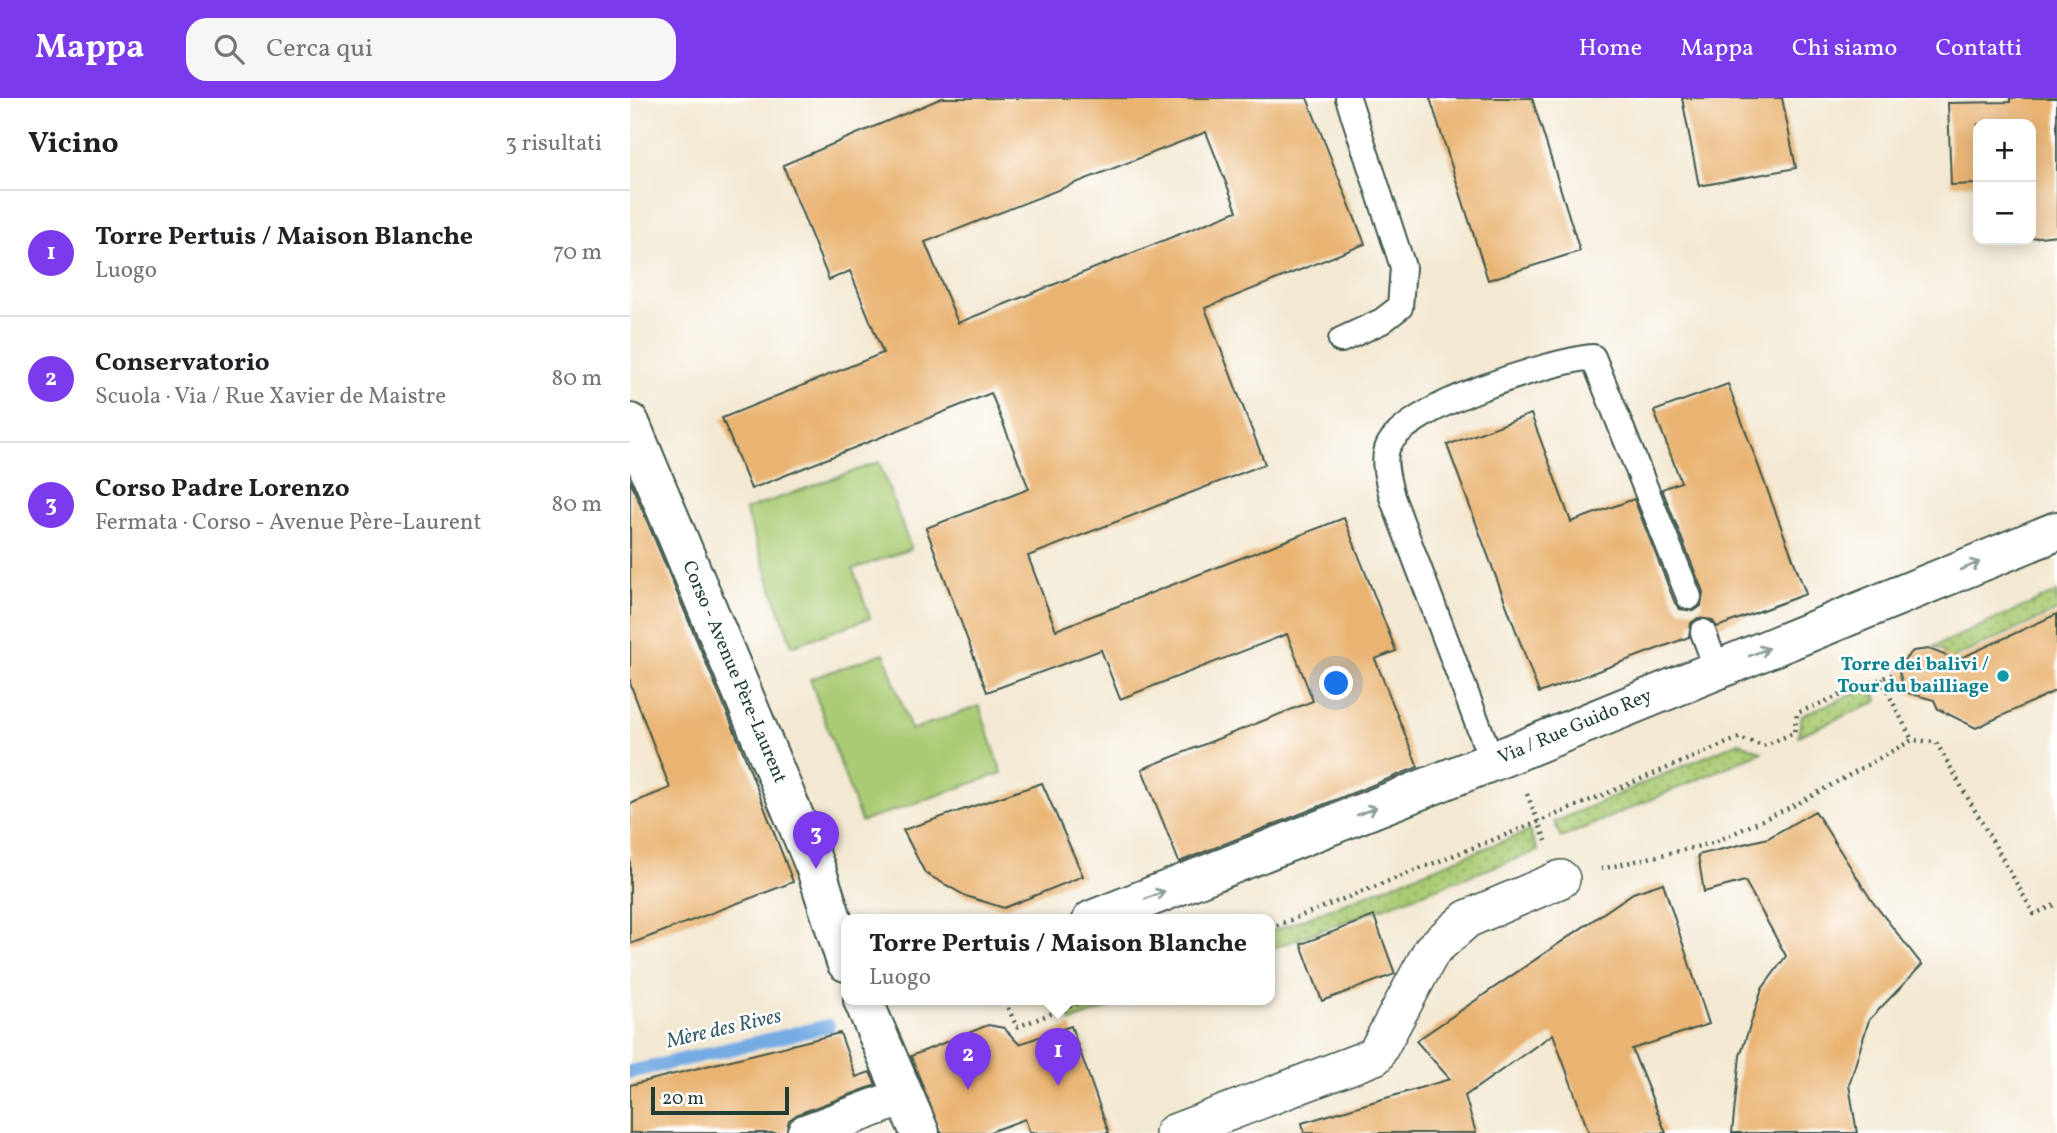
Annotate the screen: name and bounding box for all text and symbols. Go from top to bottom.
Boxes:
search box [186,18,676,81]
text: Mappa [35,26,144,72]
icon: search [210,30,248,68]
text: Cerca qui [266,31,373,67]
text: Home [1579,32,1642,66]
text: Mappa [1680,32,1754,66]
text: Chi siamo [1792,32,1897,66]
text: Contatti [1935,32,2022,66]
map controls [1973,119,2036,245]
button: + [1973,119,2036,182]
text: Vicino [28,123,119,165]
text: 3 risultati [505,128,602,160]
button: − [1973,182,2036,245]
text: Torre Pertuis / Maison Blanche [95,219,473,255]
text: 1 [46,237,56,269]
text: 70 m [553,237,602,269]
text: Luogo [95,255,157,287]
text: Conservatorio [95,345,270,381]
text: 2 [45,363,57,395]
text: 80 m [552,363,602,395]
text: Scuola · Via / Rue Xavier de Maistre [95,381,446,413]
text: Corso Padre Lorenzo [95,471,350,507]
text: 3 [45,489,57,521]
text: 80 m [552,489,602,521]
text: Fermata · Corso - Avenue Père-Laurent [95,507,482,539]
street label: Corso - Avenue Père-Laurent [675,557,793,788]
one-way arrow [1959,559,1980,572]
one-way arrow [1748,644,1770,657]
place label: Torre dei balivi / Tour du bailliage [1837,652,1989,700]
your location [1319,666,1353,700]
marker: Torre dei balivi / Tour du bailliage [1995,668,2011,684]
street label: Via / Rue Guido Rey [1494,683,1656,771]
one-way arrow [1356,804,1377,817]
pin: 3 [793,811,839,869]
one-way arrow [1144,887,1166,900]
popup [841,914,1275,1005]
text: Torre Pertuis / Maison Blanche [869,926,1247,962]
text: Luogo [869,962,931,994]
water label: Mère des Rives [663,1002,785,1057]
pin: 1 [1035,1028,1081,1086]
pin: 2 [945,1032,991,1090]
scale bar [651,1084,789,1116]
text: 20 m [662,1086,704,1112]

